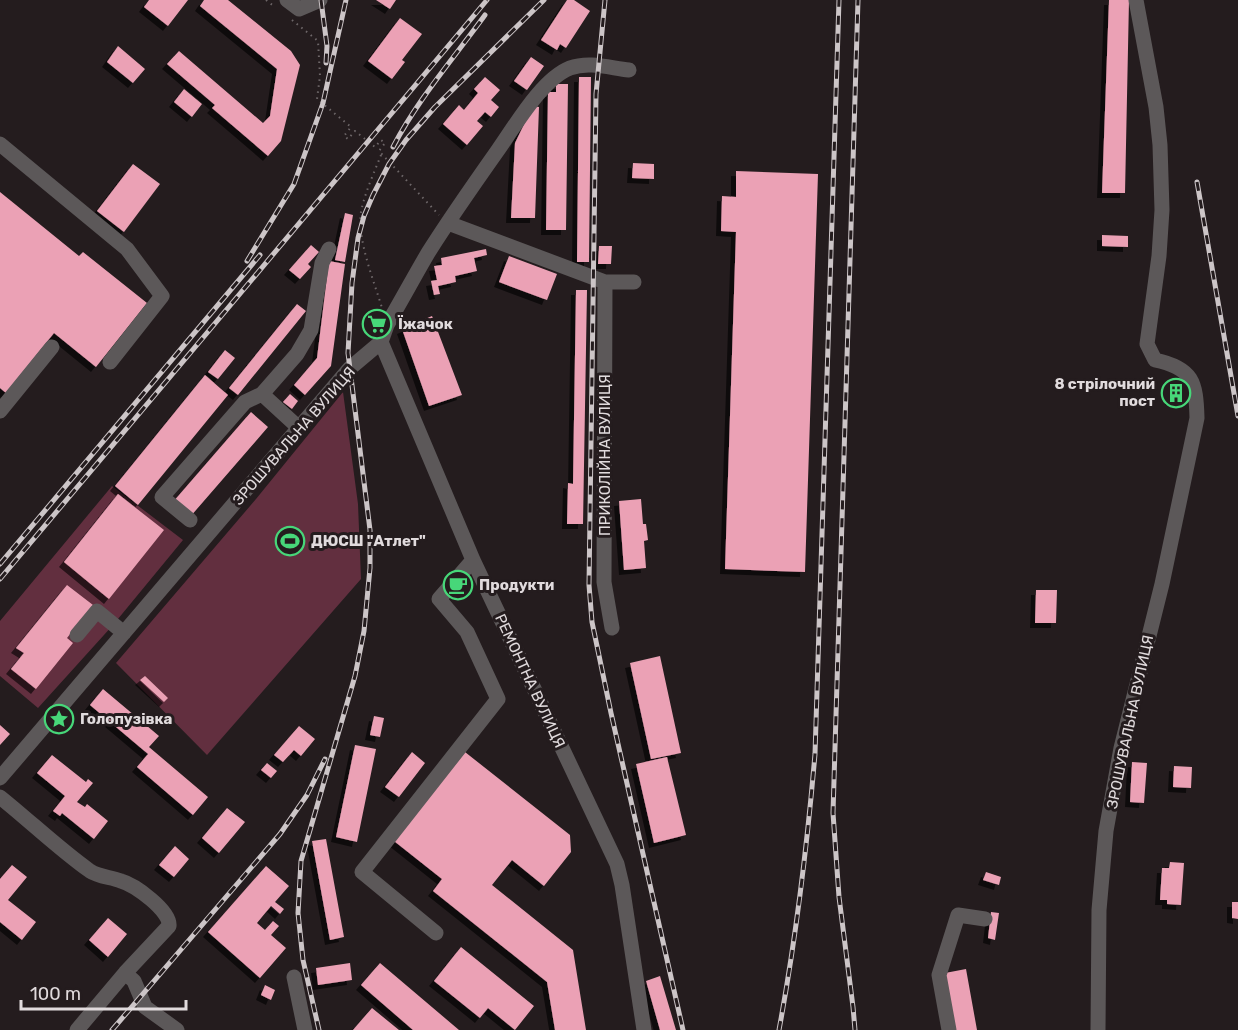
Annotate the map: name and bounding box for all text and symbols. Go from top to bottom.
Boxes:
supermarket icon: Їжачок [361,308,393,340]
place label: Їжачок [397,315,453,333]
street label: ЗРОШУВАЛЬНА ВУЛИЦЯ [229,363,359,509]
street label: ПРИКОЛІЙНА ВУЛИЦЯ [596,374,614,536]
place label: 8 стрілочний пост [1054,375,1156,410]
building icon: 8 стрілочний пост [1160,377,1192,409]
sports icon: ДЮСШ "Атлет" [274,525,306,557]
place label: ДЮСШ "Атлет" [311,532,426,550]
cafe icon: Продукти [442,569,474,601]
place label: Продукти [479,576,554,594]
street label: РЕМОНТНА ВУЛИЦЯ [491,611,569,751]
street label: ЗРОШУВАЛЬНА ВУЛИЦЯ [1103,633,1157,811]
place icon: Голопузівка [43,703,75,735]
place label: Голопузівка [80,710,173,728]
scale bar [21,973,186,1011]
text: 100 m [30,983,81,1005]

